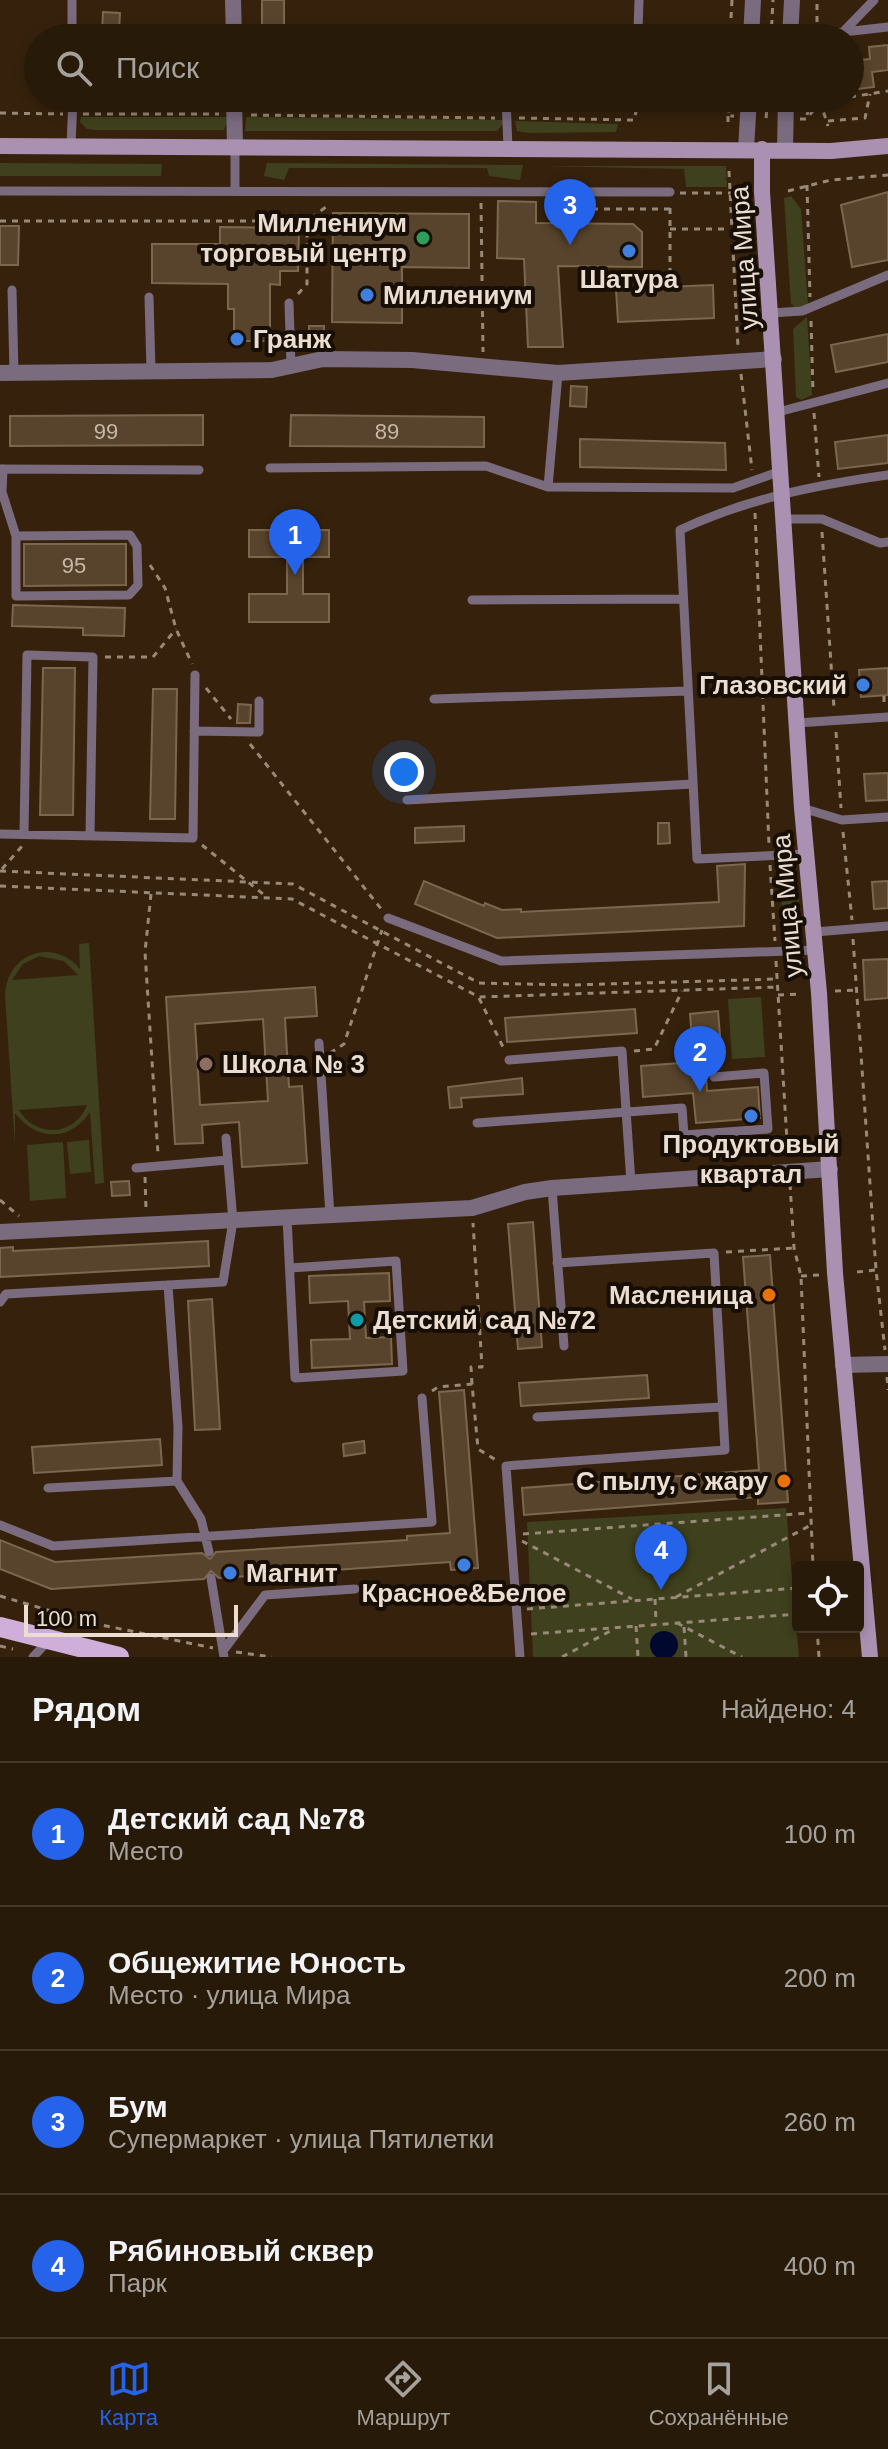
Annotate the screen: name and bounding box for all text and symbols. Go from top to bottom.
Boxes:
search box [24,24,864,112]
icon: search [52,46,96,90]
text: Поиск [116,51,199,84]
pin: 3 [544,179,596,245]
street label: улица Мира [724,185,764,331]
place label: Миллениум торговый центр [200,208,407,268]
marker: Миллениум торговый центр [414,229,432,247]
marker: Шатура [620,242,638,260]
place label: Шатура [580,264,679,294]
place label: Миллениум [383,280,533,310]
marker: Миллениум [358,286,376,304]
place label: Гранж [253,324,332,354]
marker: Гранж [228,330,246,348]
house number: 99 [94,419,118,444]
house number: 89 [375,419,399,444]
pin: 1 [269,509,321,575]
house number: 95 [62,553,86,578]
place label: Глазовский [699,670,847,700]
marker: Глазовский [854,676,872,694]
your location [384,752,424,792]
street label: улица Мира [766,833,808,979]
pin: 2 [674,1026,726,1092]
place label: Школа № 3 [222,1049,365,1079]
marker: Школа № 3 [197,1055,215,1073]
marker: Продуктовый квартал [742,1107,760,1125]
place label: Продуктовый квартал [663,1129,839,1189]
place label: Масленица [609,1280,754,1310]
marker: Масленица [760,1286,778,1304]
place label: Детский сад №72 [373,1305,596,1335]
marker: Детский сад №72 [348,1311,366,1329]
place label: С пылу, с жару [576,1466,769,1496]
marker: С пылу, с жару [775,1472,793,1490]
pin: 4 [635,1524,687,1590]
marker: Красное&Белое [455,1556,473,1574]
place label: Магнит [246,1558,338,1588]
map controls [792,1561,864,1633]
button: locate [792,1561,864,1633]
marker: Магнит [221,1564,239,1582]
place label: Красное&Белое [361,1578,567,1608]
scale bar [24,1601,238,1637]
text: 100 m [36,1606,97,1631]
text: Рядом [32,1690,141,1728]
text: Найдено: 4 [721,1694,856,1724]
text: Детский сад №78 [108,1802,365,1835]
text: 1 [51,1819,65,1849]
text: 100 m [784,1819,856,1849]
text: Место [108,1836,184,1866]
text: Общежитие Юность [108,1946,406,1979]
text: 2 [51,1963,65,1993]
text: 200 m [784,1963,856,1993]
text: Место · улица Мира [108,1980,350,2010]
text: Бум [108,2090,168,2123]
text: 3 [51,2107,65,2137]
text: 260 m [784,2107,856,2137]
text: Супермаркет · улица Пятилетки [108,2124,494,2154]
text: Рябиновый сквер [108,2234,374,2267]
text: 4 [51,2251,65,2281]
text: 400 m [784,2251,856,2281]
text: Парк [108,2268,167,2298]
tab: Карта [99,2357,158,2431]
tab: Маршрут [357,2357,450,2431]
tab: Сохранённые [649,2357,789,2431]

